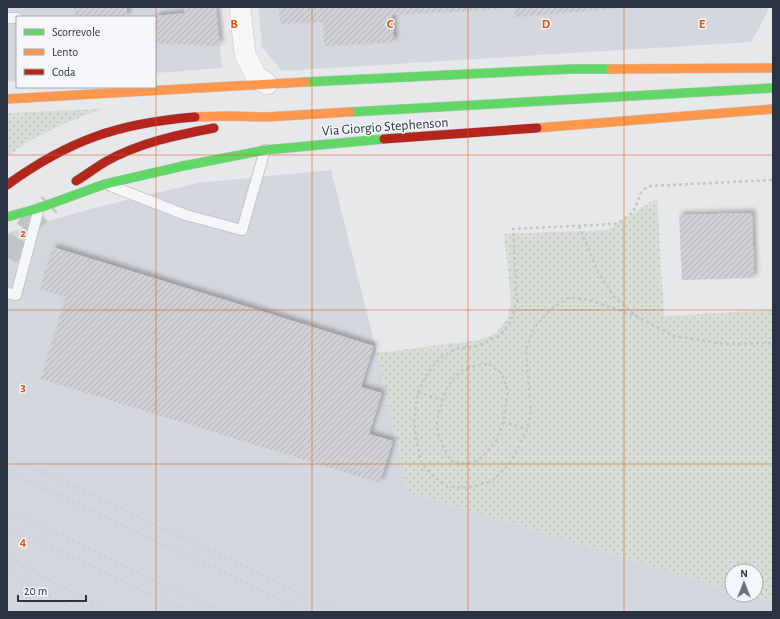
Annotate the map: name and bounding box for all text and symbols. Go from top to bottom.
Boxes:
legend [16,16,156,88]
text: B [230,18,238,31]
text: C [387,18,394,31]
text: D [542,18,551,31]
text: E [699,18,706,31]
text: Scorrevole [52,26,100,38]
text: Lento [52,46,78,58]
text: Coda [52,66,76,78]
street label: Via Giorgio Stephenson [321,116,449,138]
text: 2 [20,227,26,240]
text: 3 [20,381,26,394]
text: 4 [20,536,27,549]
north arrow [724,563,764,603]
text: N [740,568,748,579]
scale bar [18,577,86,603]
text: 20 m [24,585,47,597]

